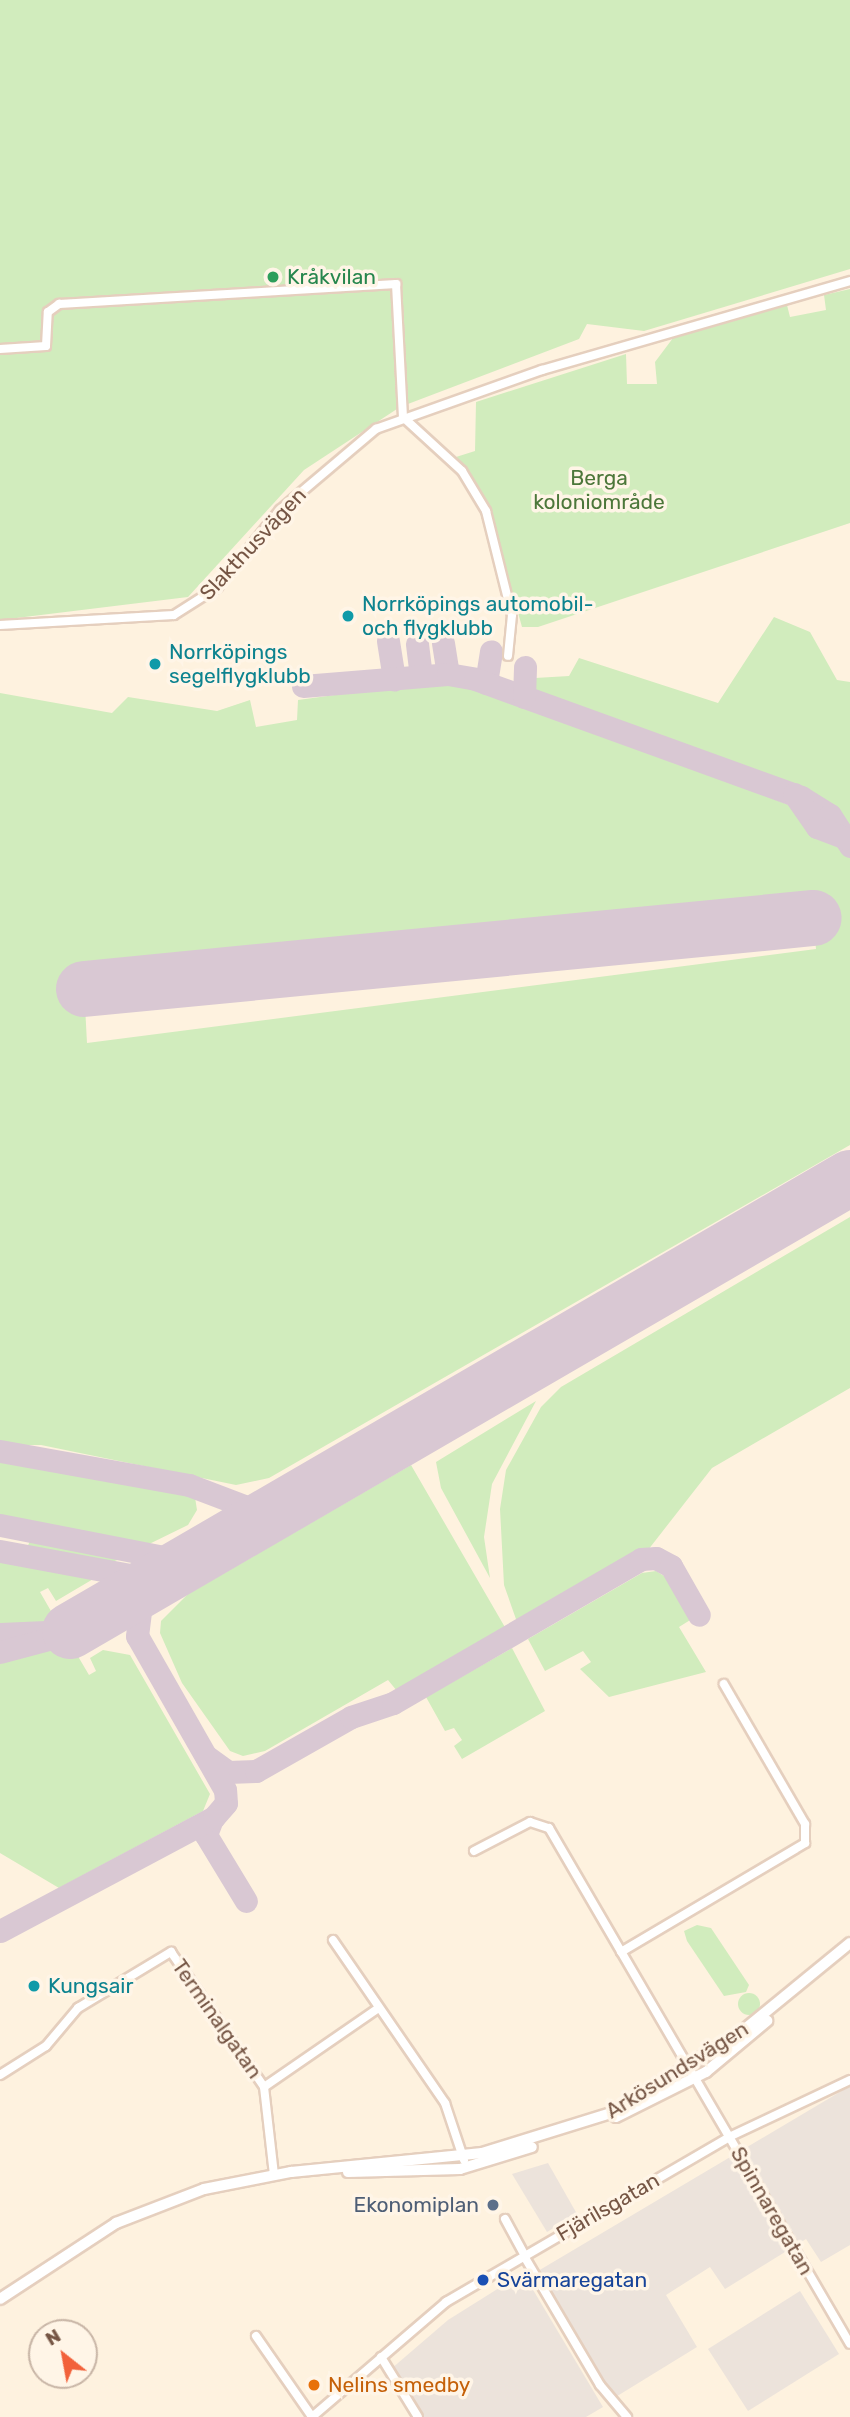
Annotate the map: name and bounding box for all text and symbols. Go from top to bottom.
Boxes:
place label: Kråkvilan [287,264,376,290]
marker: Kråkvilan [265,269,281,285]
park label: Berga koloniområde [533,465,665,515]
street label: Slakthusvägen [195,483,311,605]
place label: Norrköpings automobil- och flygklubb [362,591,594,641]
marker: Norrköpings automobil- och flygklubb [340,608,356,624]
place label: Norrköpings segelflygklubb [169,639,311,689]
marker: Norrköpings segelflygklubb [147,656,163,672]
street label: Terminalgatan [167,1955,267,2083]
place label: Kungsair [48,1973,133,1999]
marker: Kungsair [26,1978,42,1994]
street label: Arkösundsvägen [601,2016,753,2124]
street label: Spinnaregatan [725,2142,819,2280]
street label: Fjärilsgatan [552,2167,664,2247]
place label: Ekonomiplan [353,2192,479,2218]
marker: Ekonomiplan [485,2197,501,2213]
place label: Svärmaregatan [497,2267,647,2293]
marker: Svärmaregatan [475,2272,491,2288]
north arrow [28,2319,98,2389]
text: N [41,2324,65,2351]
place label: Nelins smedby [328,2372,470,2398]
marker: Nelins smedby [306,2377,322,2393]

